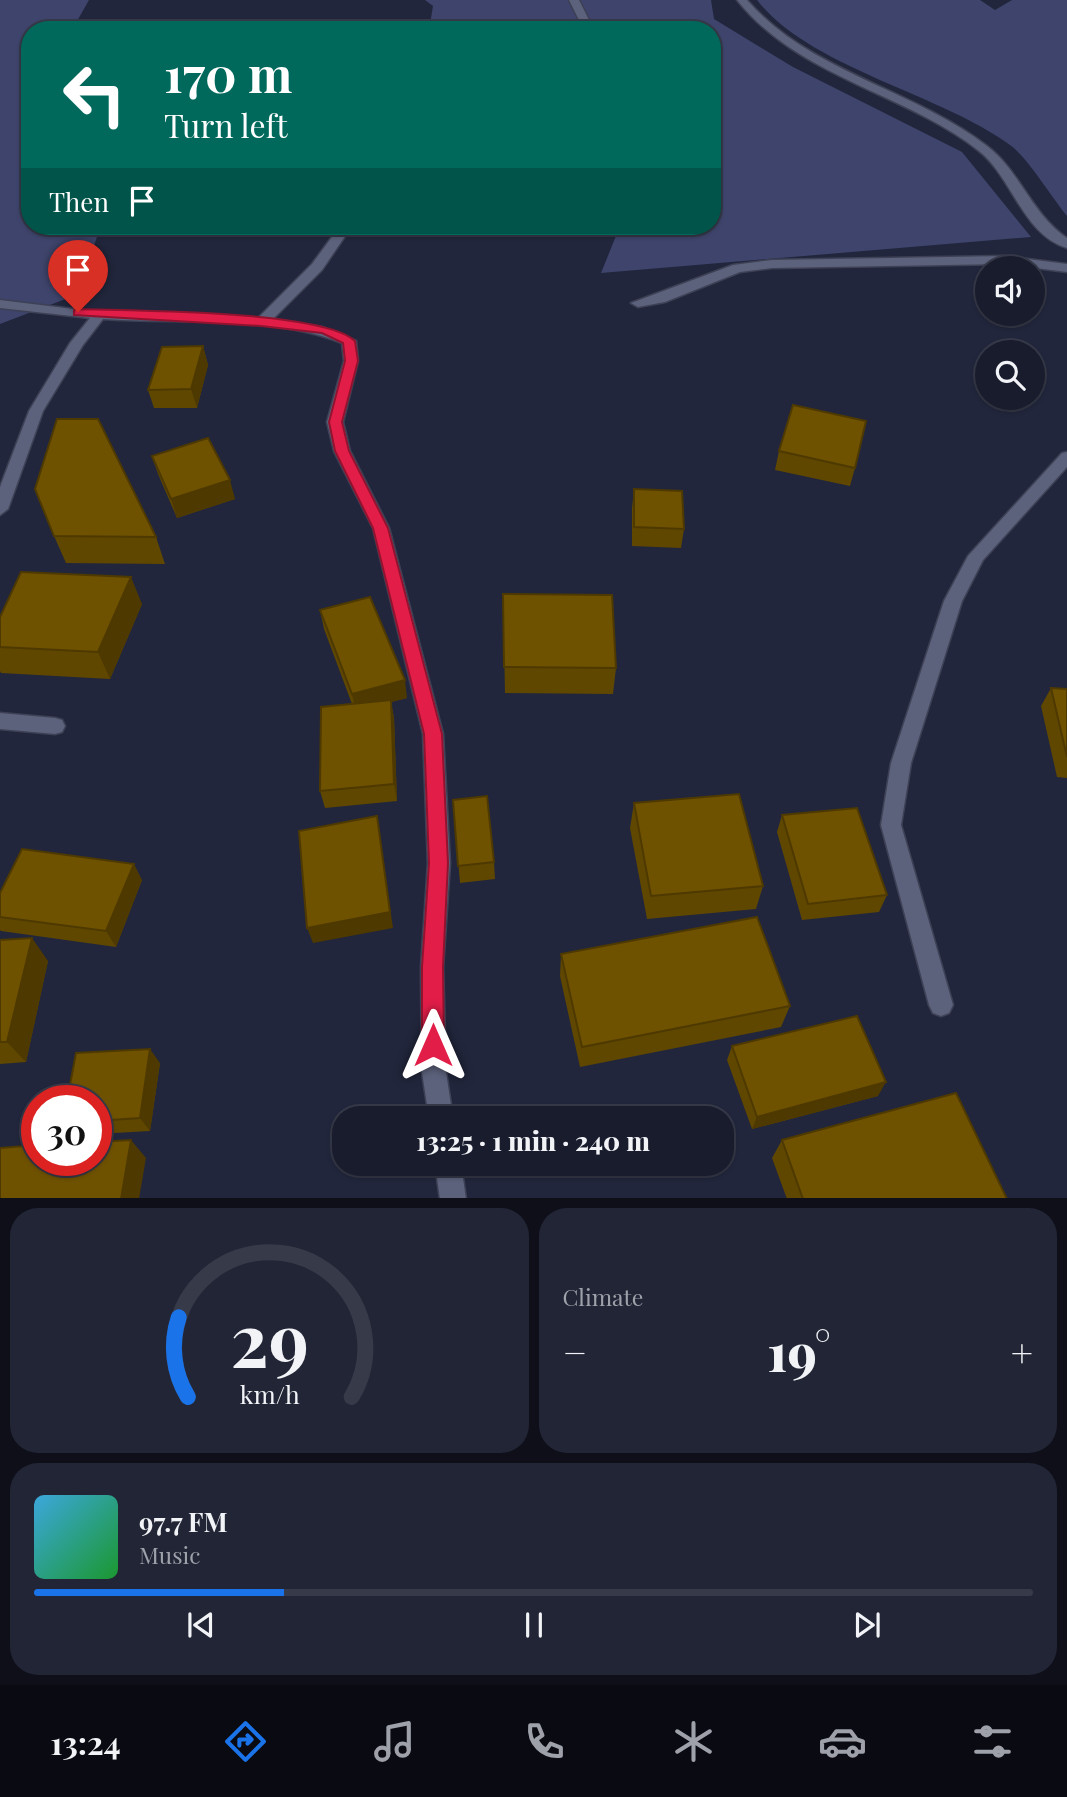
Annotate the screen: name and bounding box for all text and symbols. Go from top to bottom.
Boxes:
text: 170 m [164,40,292,105]
icon: left [49,49,140,140]
text: Turn left [164,103,288,146]
icon: arrive [123,182,161,220]
text: Then [49,184,109,219]
pin [48,240,108,312]
icon: arrive [59,251,97,289]
map controls [975,256,1045,410]
button: sound [975,256,1045,326]
button: search [975,340,1045,410]
position arrow [396,1008,470,1082]
speed limit sign: 30 [21,1085,112,1176]
text: 13:25 · 1 min · 240 m [416,1123,650,1158]
text: Climate [563,1281,643,1312]
text: 29 [230,1288,308,1385]
text: 19° [767,1316,831,1385]
text: − [563,1326,587,1377]
text: + [1011,1326,1033,1377]
text: km/h [239,1376,300,1409]
text: 97.7 FM [139,1504,228,1539]
text: Music [139,1539,200,1570]
icon: previous [182,1606,220,1644]
icon: pause [515,1606,553,1644]
icon: next [848,1606,886,1644]
icon: directions [221,1717,270,1766]
icon: music [370,1717,419,1766]
icon: phone [520,1717,569,1766]
icon: climate [669,1717,718,1766]
icon: car [818,1717,867,1766]
icon: filters [968,1717,1017,1766]
text: 13:24 [50,1720,121,1763]

